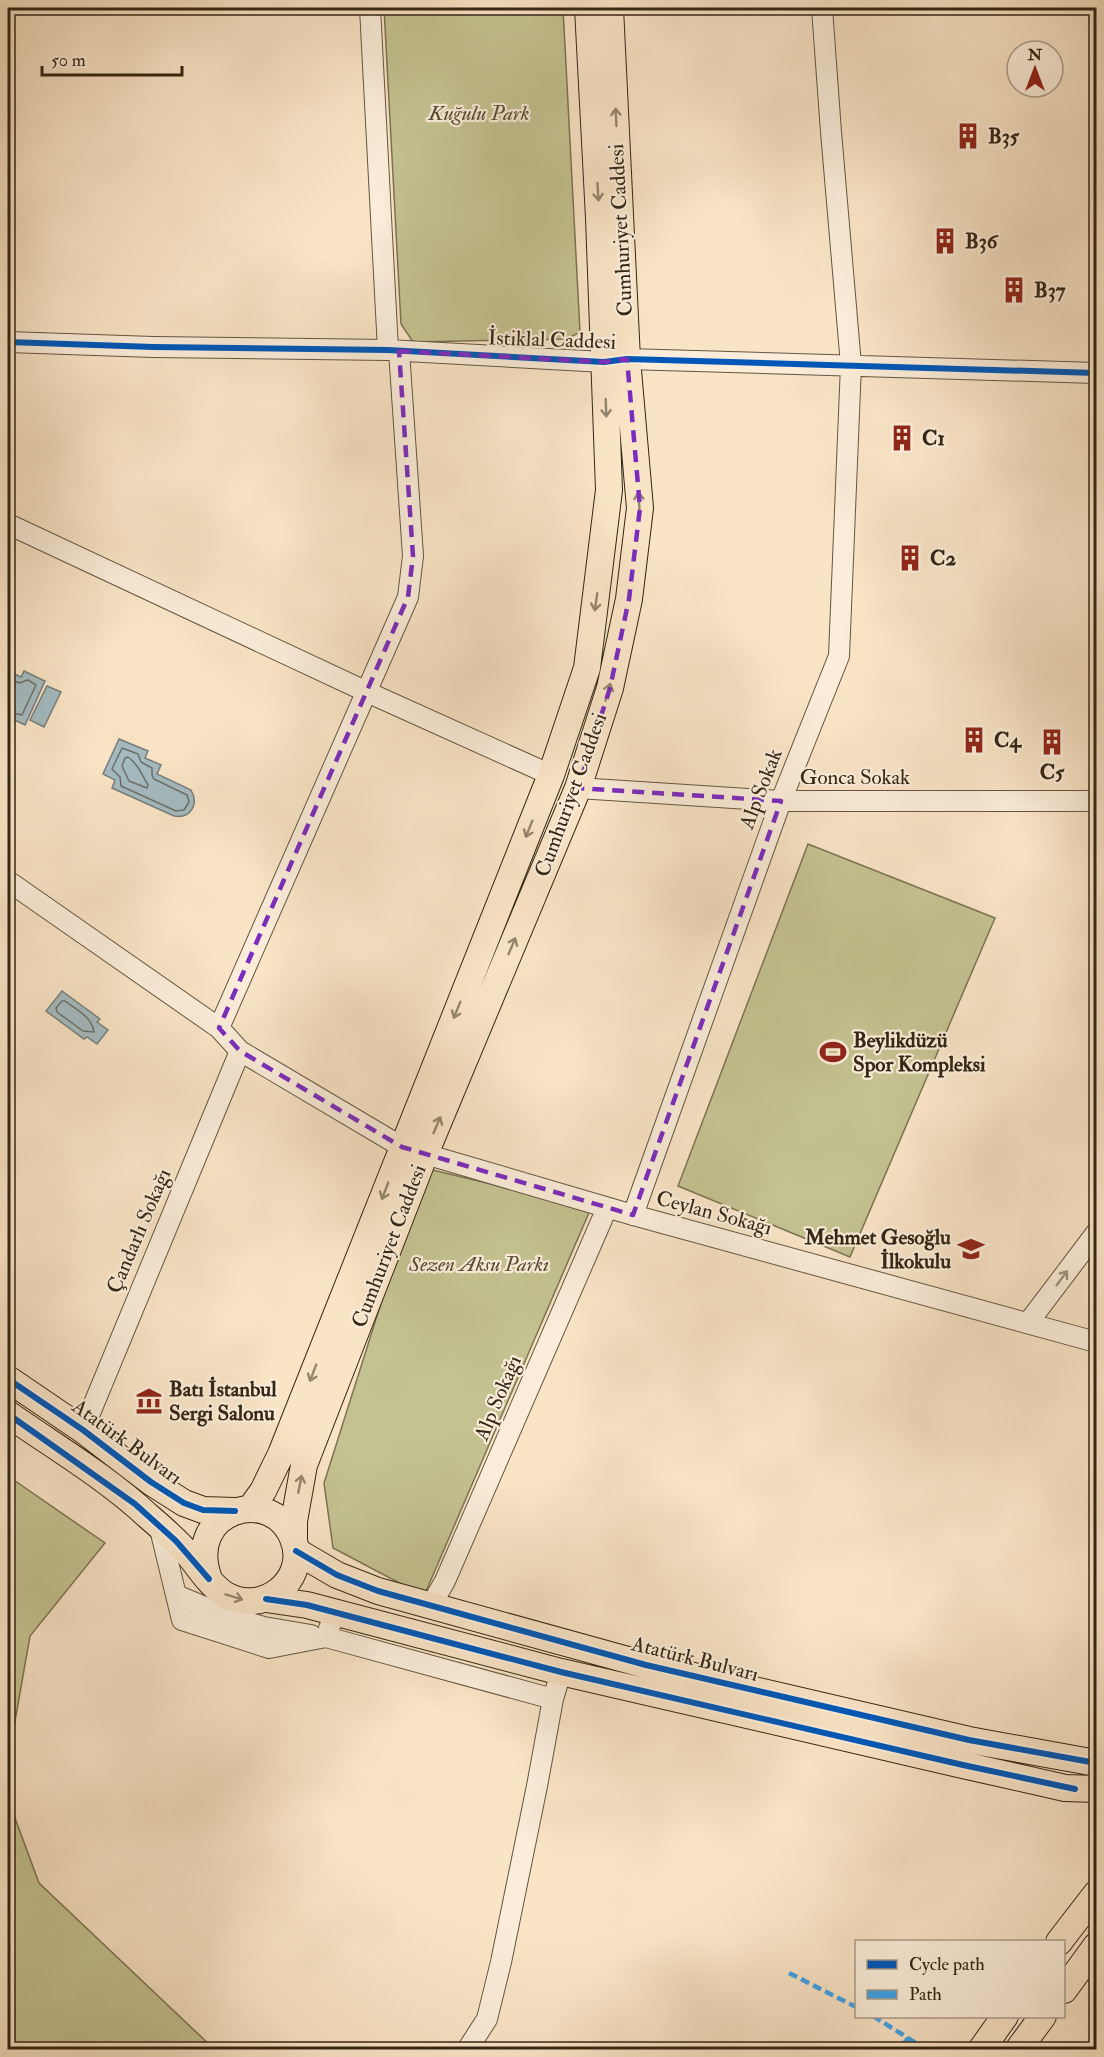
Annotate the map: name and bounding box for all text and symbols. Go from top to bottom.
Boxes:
scale bar [42,39,182,77]
north arrow [1005,39,1065,99]
text: N [1027,45,1043,65]
text: 50 m [51,49,86,72]
park label: Kuğulu Park [428,100,529,127]
one-way arrow [610,108,621,128]
building icon: B35 [953,121,983,151]
place label: B35 [988,123,1020,150]
street label: Cumhuriyet Caddesi [603,143,639,317]
one-way arrow [592,181,603,201]
building icon: B36 [930,226,960,256]
place label: B36 [965,228,999,255]
building icon: B37 [999,275,1029,305]
place label: B37 [1034,277,1066,304]
street label: İstiklal Caddesi [488,324,617,356]
one-way arrow [600,397,611,417]
building icon: C1 [887,423,917,453]
place label: C1 [922,425,945,452]
one-way arrow [634,491,645,511]
building icon: C2 [895,543,925,573]
place label: C2 [930,545,956,572]
one-way arrow [590,591,601,611]
one-way arrow [603,683,614,702]
street label: Cumhuriyet Caddesi [529,709,613,881]
building icon: C4 [959,725,989,755]
place label: C4 [994,727,1022,754]
building icon: C5 [1037,727,1067,757]
street label: Alp Sokak [733,745,789,834]
place label: C5 [1040,759,1065,786]
street label: Gonca Sokak [800,764,910,791]
one-way arrow [523,819,534,838]
one-way arrow [507,937,518,955]
one-way arrow [451,1000,462,1019]
place label: Beylikdüzü Spor Kompleksi [853,1027,986,1078]
sports icon: Beylikdüzü Spor Kompleksi [818,1037,848,1067]
one-way arrow [432,1117,443,1135]
street label: Cumhuriyet Caddesi [345,1160,433,1331]
street label: Çandarlı Sokağı [101,1164,178,1297]
one-way arrow [379,1181,390,1200]
street label: Ceylan Sokağı [653,1185,775,1242]
place label: Mehmet Gesoğlu İlkokulu [804,1224,951,1275]
school or university icon: Mehmet Gesoğlu İlkokulu [956,1234,986,1264]
park label: Sezen Aksu Parkı [408,1251,549,1278]
one-way arrow [1056,1271,1069,1287]
street label: Alp Sokağı [468,1351,528,1446]
one-way arrow [307,1363,318,1381]
place label: Batı İstanbul Sergi Salonu [169,1376,277,1427]
museum icon: Batı İstanbul Sergi Salonu [134,1386,164,1416]
street label: Atatürk Bulvarı [66,1392,188,1491]
one-way arrow [295,1474,306,1494]
one-way arrow [224,1592,243,1603]
street label: Atatürk Bulvarı [628,1630,762,1688]
legend [855,1940,1065,2018]
text: Cycle path [909,1953,985,1976]
text: Path [909,1983,942,2006]

